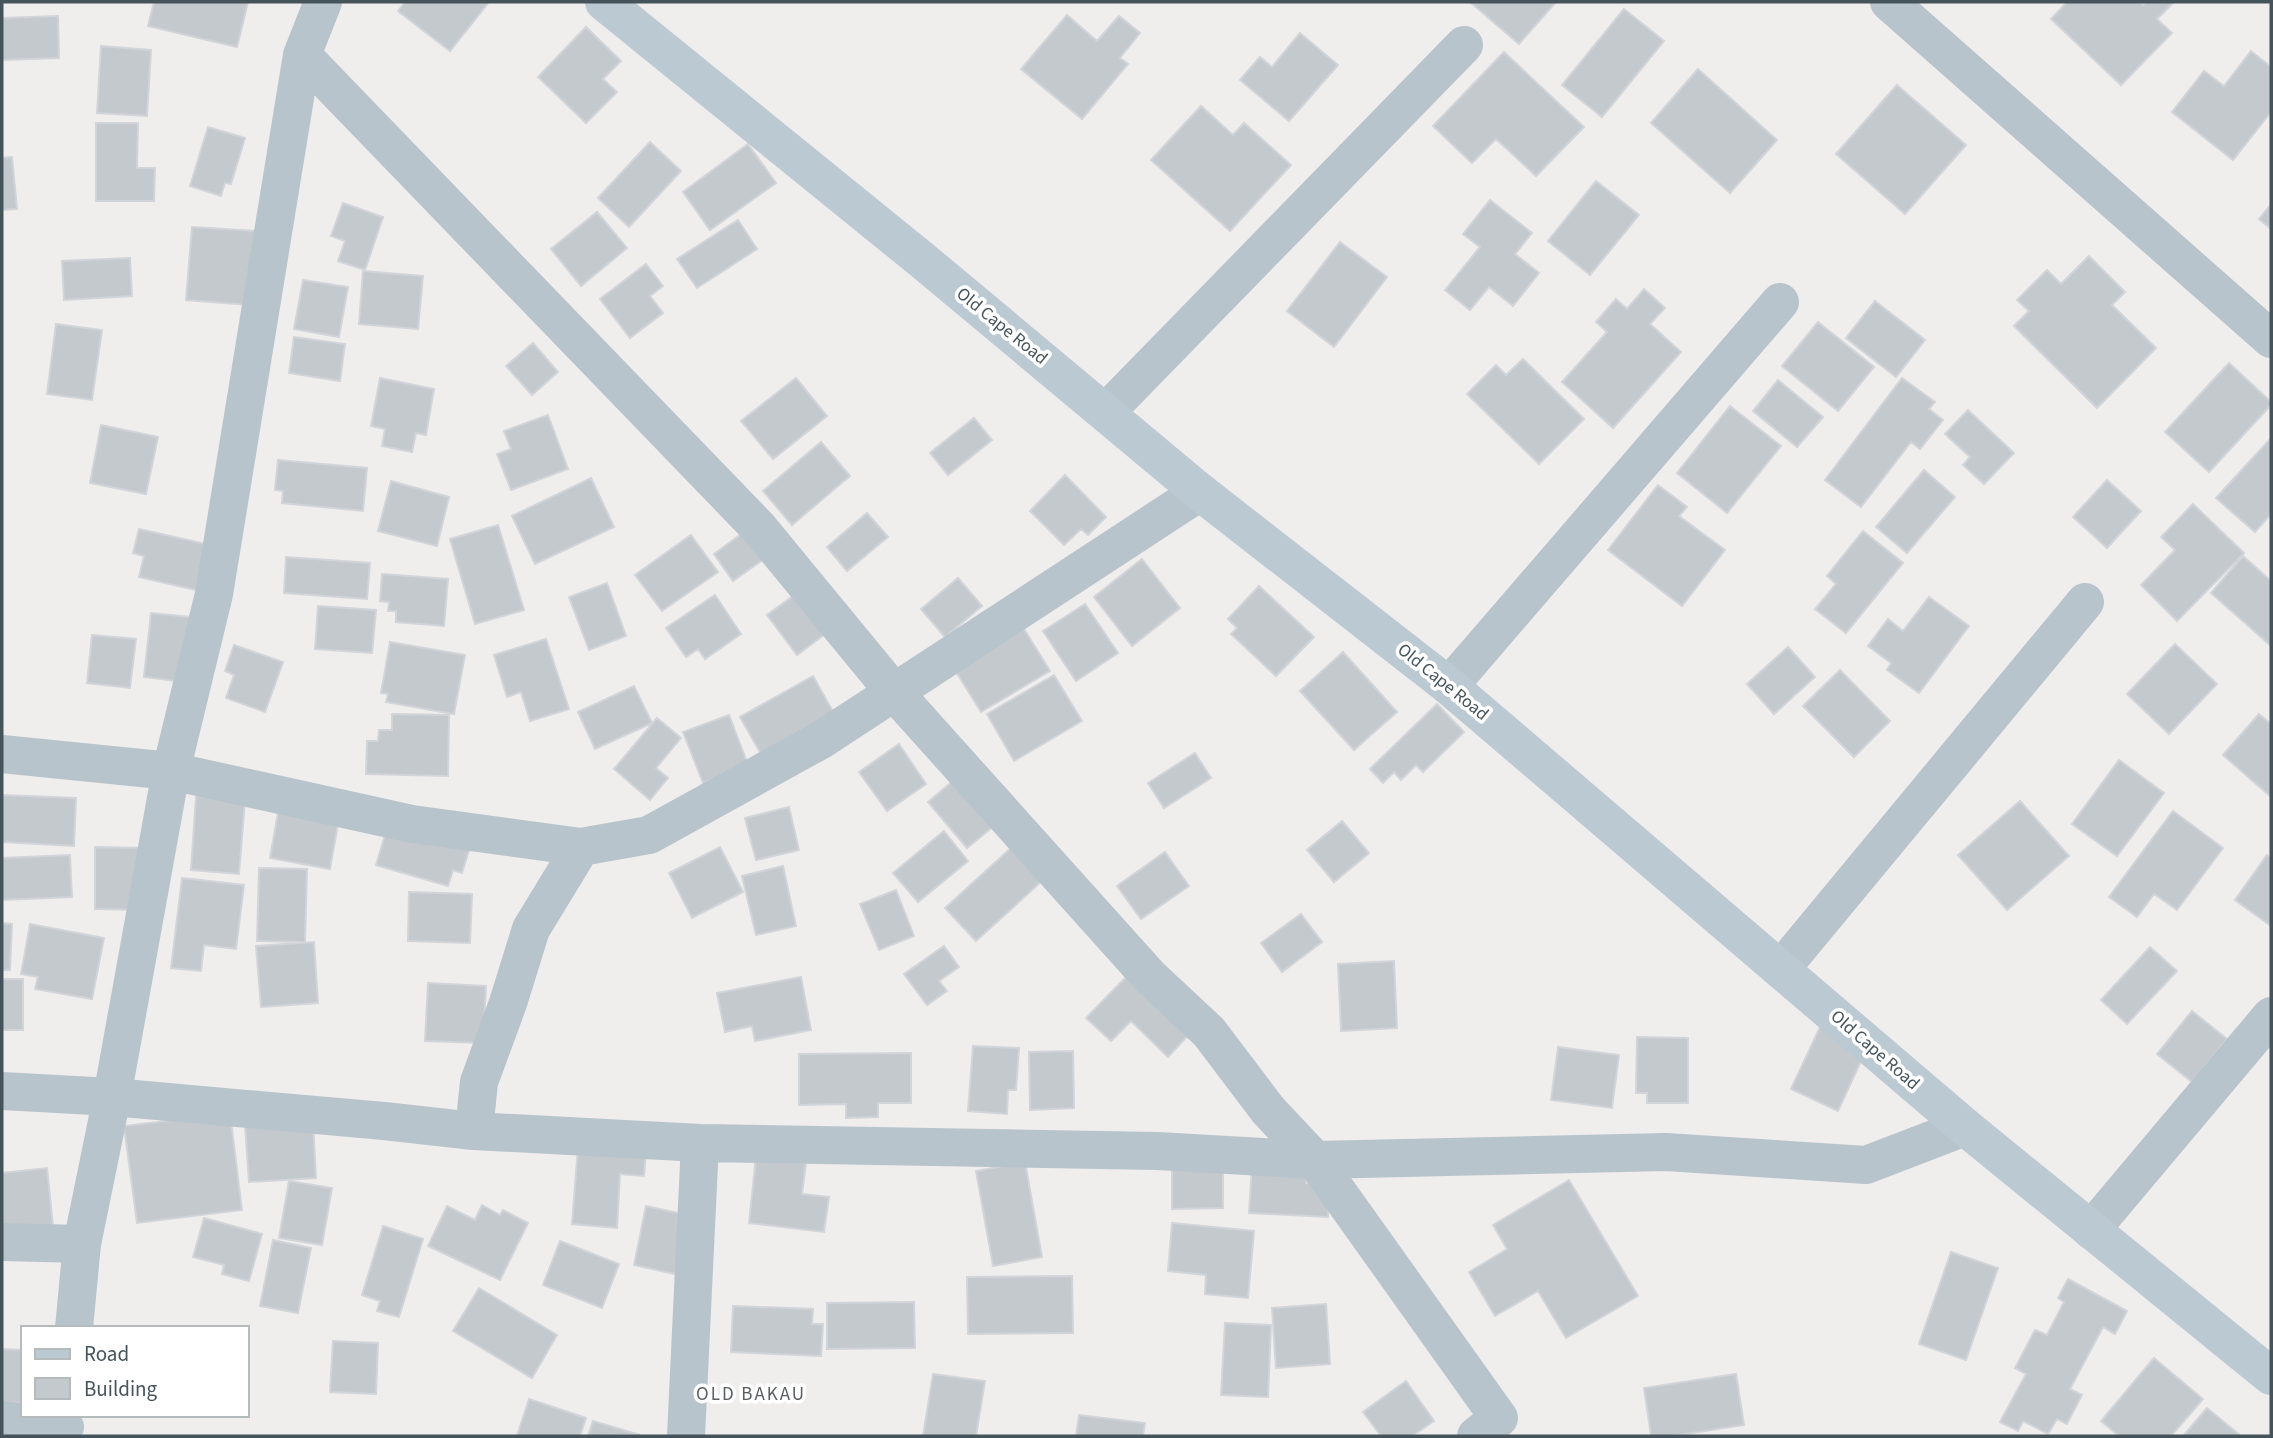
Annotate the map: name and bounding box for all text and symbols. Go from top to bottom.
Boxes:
street label: Old Cape Road [951,281,1053,371]
street label: Old Cape Road [1392,637,1494,727]
street label: Old Cape Road [1825,1004,1925,1096]
legend [21,1326,248,1417]
text: Road [84,1339,129,1369]
text: Building [84,1374,158,1404]
district label: OLD BAKAU [696,1381,806,1408]

